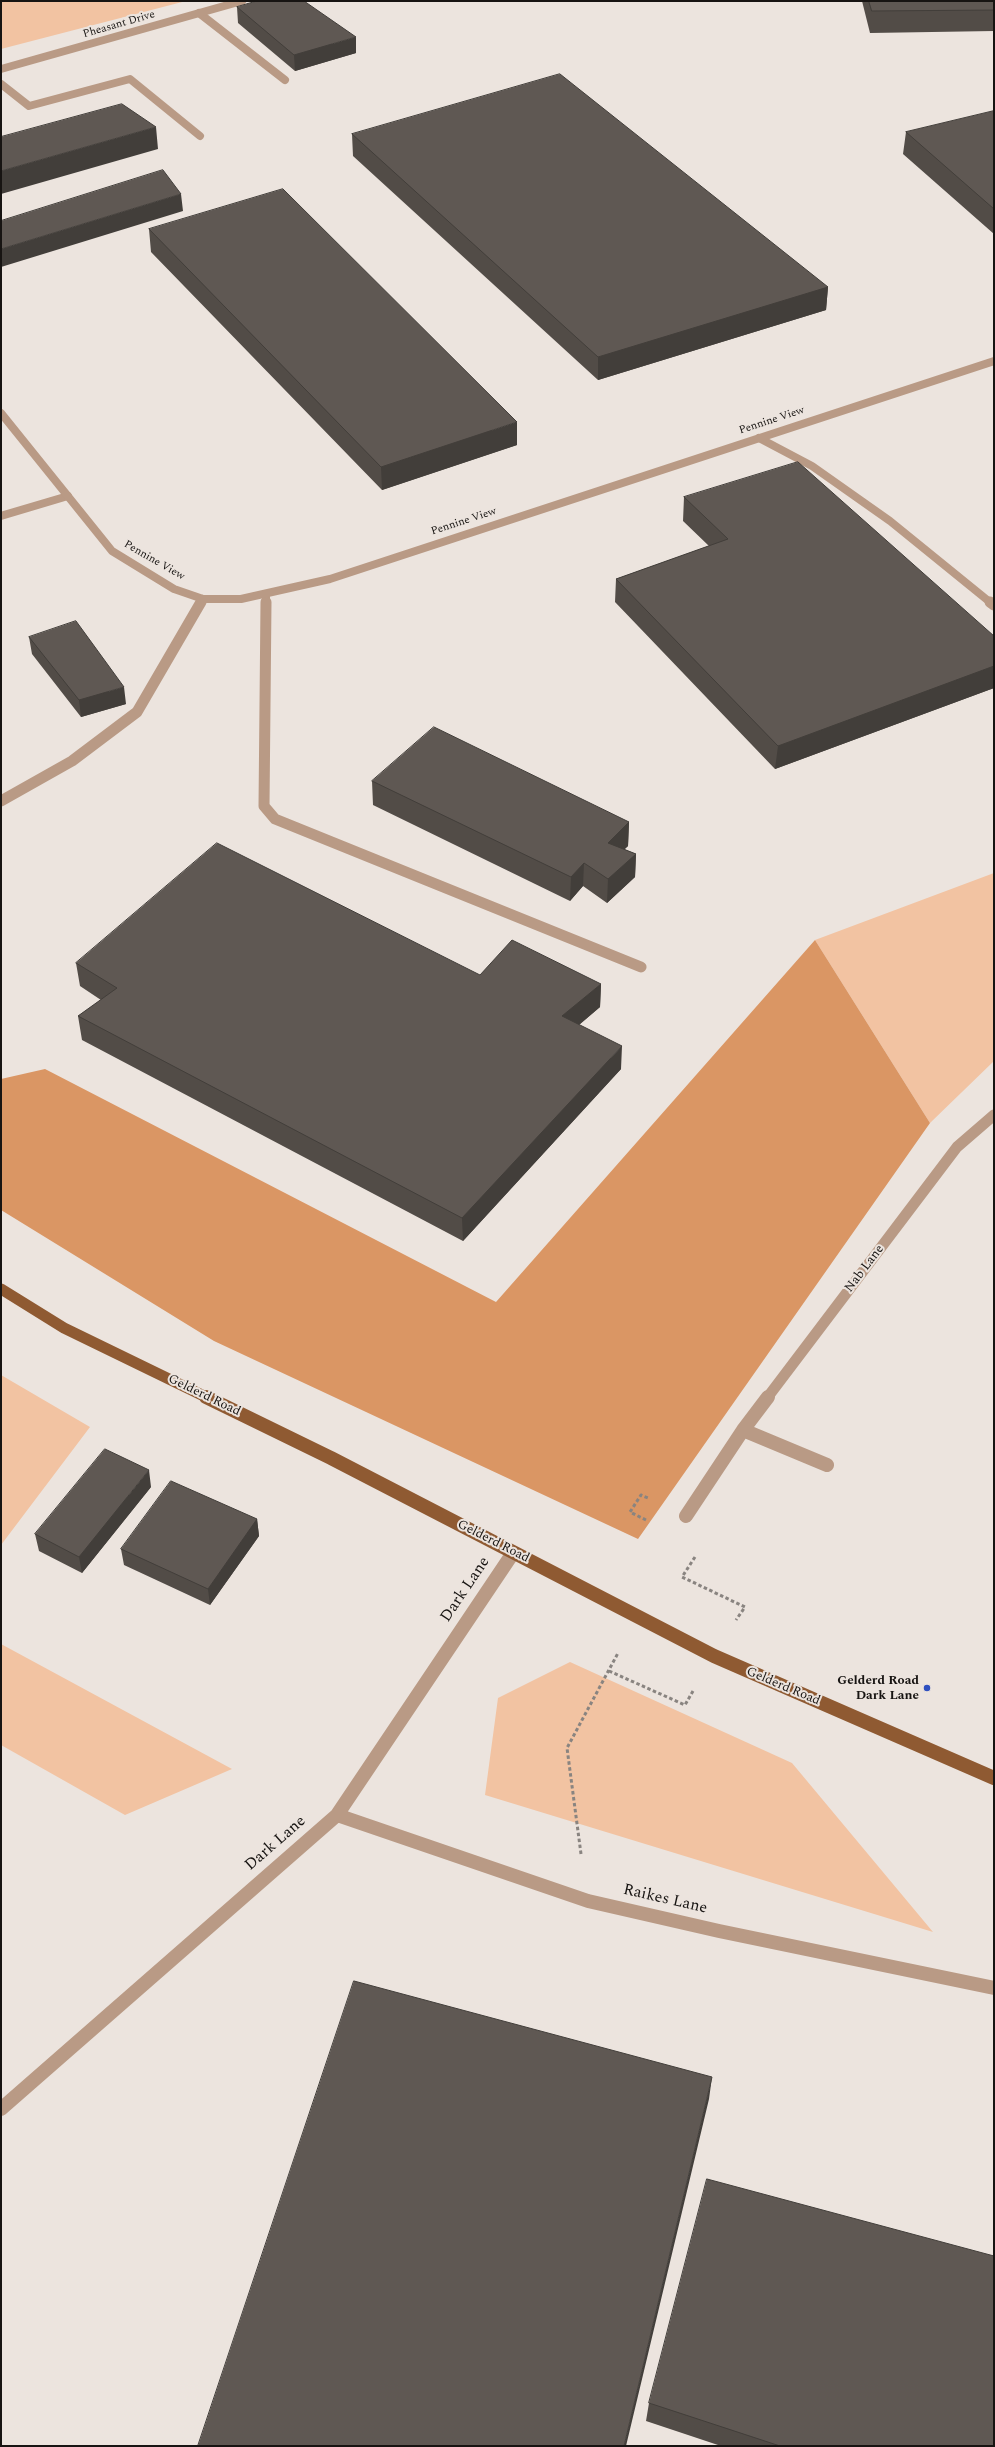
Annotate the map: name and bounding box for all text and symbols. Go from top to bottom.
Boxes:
street label: Pheasant Drive [81,8,157,42]
street label: Pennine View [738,404,806,438]
street label: Pennine View [430,505,498,539]
street label: Pennine View [121,538,187,584]
street label: Nab Lane [842,1242,888,1296]
street label: Gelderd Road [165,1372,243,1420]
street label: Gelderd Road [454,1517,532,1567]
street label: Dark Lane [437,1554,495,1626]
street label: Gelderd Road [744,1664,822,1710]
place label: Gelderd Road Dark Lane [837,1673,919,1704]
marker: Gelderd Road Dark Lane [922,1683,932,1693]
street label: Dark Lane [242,1812,310,1876]
street label: Raikes Lane [621,1881,709,1919]

